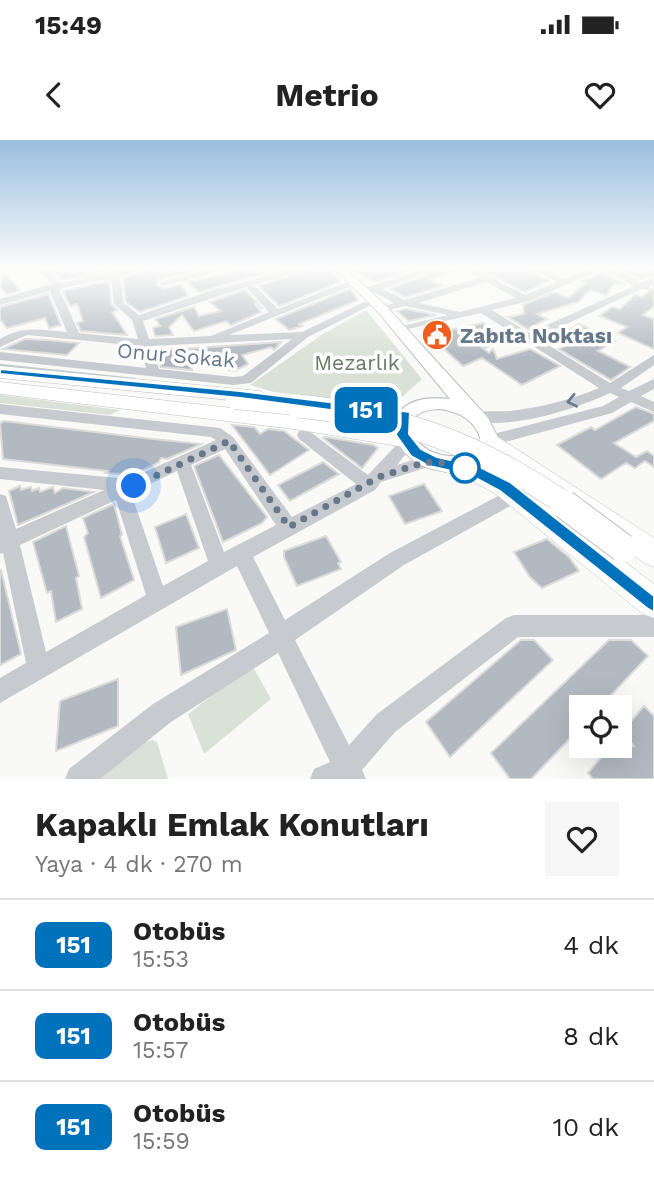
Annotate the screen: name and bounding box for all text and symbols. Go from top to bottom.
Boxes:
text: 15:49 [35,10,102,40]
icon: back [35,76,73,114]
text: Metrio [275,76,379,114]
icon: heart [581,76,619,114]
public building icon: Zabıta Noktası [420,318,454,352]
place label: Zabıta Noktası [460,323,612,348]
street label: Onur Sokak [116,337,236,373]
park label: Mezarlık [314,350,400,375]
line badge: 151 [326,387,406,433]
one-way arrow [566,393,578,408]
text: 151 [349,396,383,424]
unlabelled marker [450,453,480,483]
your location [116,468,151,503]
map controls [569,695,632,758]
button: locate [569,695,632,758]
button: heart [545,802,619,876]
text: Kapaklı Emlak Konutları [35,805,429,844]
text: Yaya · 4 dk · 270 m [35,851,243,878]
text: Otobüs [133,916,225,946]
text: 4 dk [563,930,619,960]
text: 151 [56,931,91,959]
text: 15:53 [133,946,189,973]
text: Otobüs [133,1007,225,1037]
text: 8 dk [563,1021,619,1051]
text: 151 [56,1022,91,1050]
text: 15:57 [133,1037,188,1064]
text: Otobüs [133,1098,225,1128]
text: 10 dk [553,1112,619,1142]
text: 151 [56,1113,91,1141]
text: 15:59 [133,1128,190,1155]

